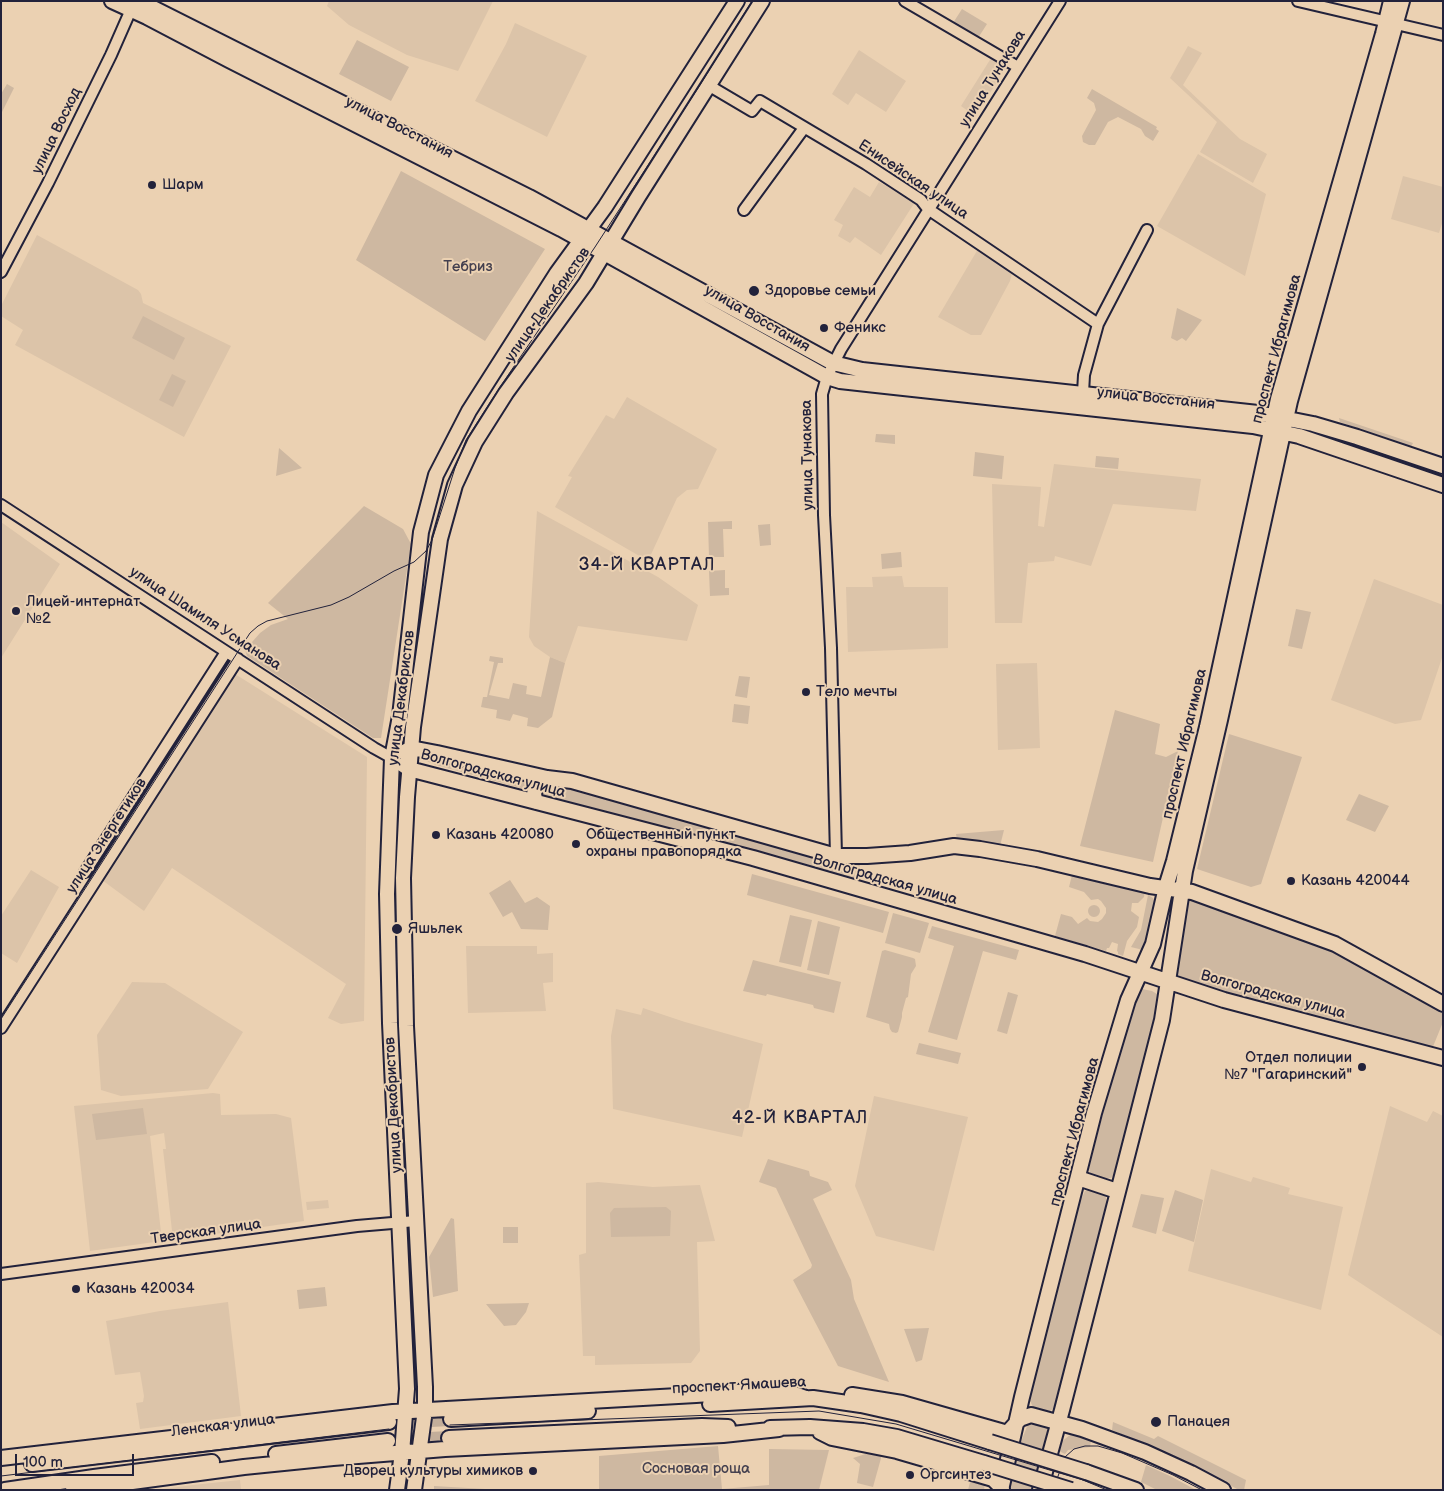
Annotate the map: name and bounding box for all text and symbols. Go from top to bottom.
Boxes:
street label: улица Тунакова [956,27,1030,131]
street label: улица Восход [28,85,86,177]
street label: улица Восстания [342,93,456,163]
street label: Енисейская улица [855,137,971,223]
place label: Шарм [162,176,204,194]
marker: Шарм [146,179,158,191]
street label: улица Декабристов [502,244,594,366]
park label: Тебриз [443,258,493,276]
street label: проспект Ибрагимова [1248,272,1306,426]
street label: улица Восстания [701,282,813,356]
place label: Здоровье семьи [765,282,876,300]
marker: Здоровье семьи [747,284,761,298]
place label: Феникс [834,319,886,337]
marker: Феникс [818,322,830,334]
street label: улица Восстания [1096,384,1216,414]
street label: улица Тунакова [798,399,818,511]
district label: 34-Й КВАРТАЛ [577,554,717,576]
street label: улица Шамиля Усманова [126,563,284,675]
place label: Лицей-интернат №2 [26,593,140,628]
marker: Лицей-интернат №2 [10,605,22,617]
street label: улица Декабристов [385,629,419,767]
street label: проспект Ибрагимова [1159,667,1211,821]
place label: Тело мечты [816,683,897,701]
marker: Тело мечты [800,686,812,698]
street label: Волгоградская улица [419,746,567,802]
street label: улица Энергетиков [63,775,151,897]
place label: Казань 420080 [446,826,554,844]
place label: Общественный пункт охраны правопорядка [586,826,742,861]
marker: Казань 420080 [430,829,442,841]
marker: Общественный пункт охраны правопорядка [570,838,582,850]
street label: Волгоградская улица [811,851,959,909]
place label: Казань 420044 [1301,872,1410,890]
marker: Казань 420044 [1285,875,1297,887]
place label: Яшьлек [408,920,462,938]
marker: Яшьлек [390,922,404,936]
street label: Волгоградская улица [1199,967,1347,1023]
street label: улица Декабристов [381,1037,407,1173]
place label: Отдел полиции №7 "Гагаринский" [1224,1049,1352,1084]
street label: проспект Ибрагимова [1046,1055,1104,1209]
marker: Отдел полиции №7 "Гагаринский" [1356,1061,1368,1073]
district label: 42-Й КВАРТАЛ [730,1107,870,1129]
street label: Тверская улица [150,1215,262,1249]
place label: Казань 420034 [86,1280,195,1298]
marker: Казань 420034 [70,1283,82,1295]
street label: проспект Ямашева [671,1373,807,1399]
street label: Ленская улица [170,1411,276,1441]
place label: Панацея [1167,1413,1230,1431]
marker: Панацея [1149,1415,1163,1429]
scale bar [18,1444,136,1476]
text: 100 m [23,1453,63,1472]
park label: Сосновая роща [642,1460,750,1478]
place label: Дворец культуры химиков [343,1462,523,1480]
marker: Дворец культуры химиков [527,1465,539,1477]
place label: Оргсинтез [920,1466,992,1484]
marker: Оргсинтез [904,1469,916,1481]

